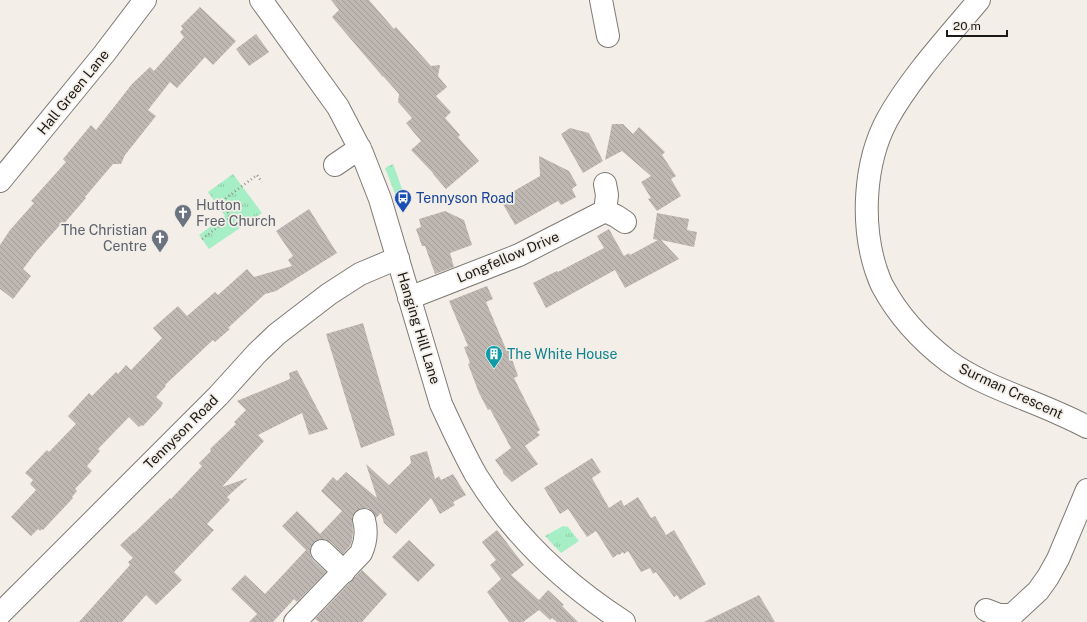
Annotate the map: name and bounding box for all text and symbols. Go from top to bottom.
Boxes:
scale bar [947,12,1007,38]
text: 20 m [953,19,981,33]
street label: Hall Green Lane [34,46,112,138]
bus stop icon: Tennyson Road [393,188,413,213]
place label: Tennyson Road [416,190,514,206]
place label: Hutton Free Church [196,197,276,229]
church icon: Hutton Free Church [173,203,193,228]
place label: The Christian Centre [61,222,147,254]
church icon: The Christian Centre [150,228,170,253]
street label: Longfellow Drive [454,228,562,286]
street label: Hanging Hill Lane [394,270,444,386]
building icon: The White House [484,344,504,369]
place label: The White House [507,346,617,362]
street label: Surman Crescent [956,360,1066,422]
street label: Tennyson Road [141,392,221,472]

